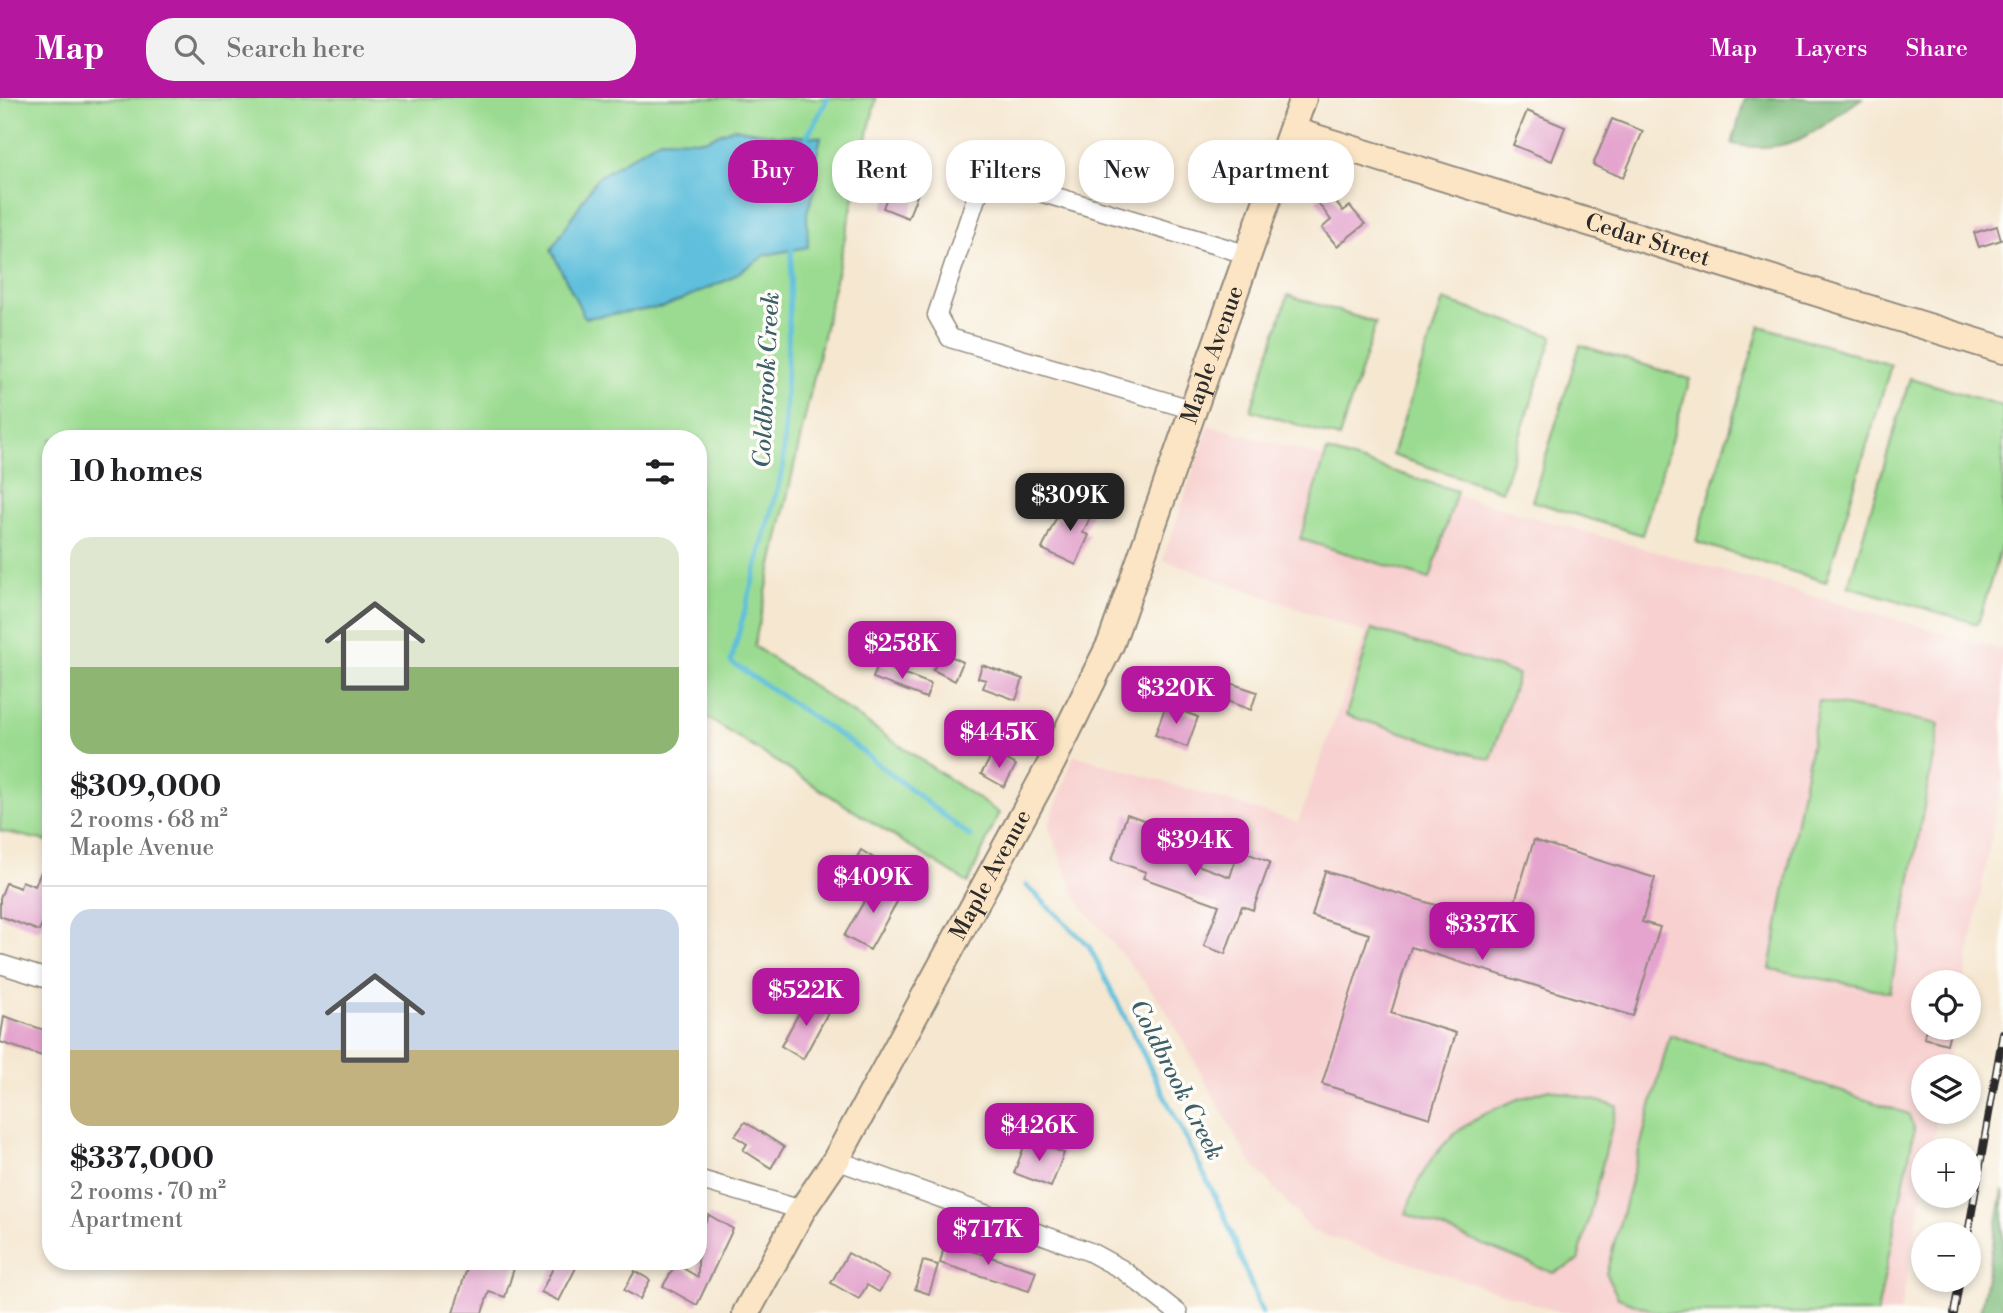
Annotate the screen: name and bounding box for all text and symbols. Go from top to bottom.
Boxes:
search box [146,18,636,81]
text: Map [35,29,104,70]
icon: search [170,30,208,68]
text: Search here [226,33,365,65]
text: Map [1710,34,1757,64]
text: Layers [1795,34,1867,64]
text: Share [1905,34,1968,64]
chip: Buy [728,140,818,203]
chip: Rent [832,140,932,203]
chip: Filters [946,140,1065,203]
chip: New [1079,140,1174,203]
chip: Apartment [1188,140,1354,203]
street label: Cedar Street [1582,208,1713,273]
street label: Maple Avenue [1175,282,1250,427]
water label: Coldbrook Creek [747,291,787,469]
text: 10 homes [70,453,203,491]
icon: filters [641,453,679,491]
pin: $309K [1021,474,1119,533]
text: $309K [1031,482,1109,510]
icon: home [312,583,438,709]
pin: $258K [853,622,951,681]
text: $258K [864,630,940,658]
pin: $320K [1127,666,1225,726]
text: $320K [1137,675,1215,703]
pin: $445K [950,710,1048,770]
text: $445K [960,719,1038,747]
text: $309,000 [70,768,221,806]
street label: Maple Avenue [944,805,1037,945]
text: 2 rooms · 68 m² [70,806,228,834]
pin: $394K [1146,818,1244,878]
text: $394K [1157,827,1233,855]
text: Maple Avenue [70,834,214,862]
pin: $409K [824,856,922,915]
text: $409K [834,864,912,892]
pin: $337K [1433,902,1531,962]
text: $337K [1445,911,1519,939]
icon: home [312,955,438,1081]
pin: $522K [757,968,855,1028]
map controls [1911,970,1981,1292]
button: locate [1911,970,1981,1040]
text: $522K [768,977,844,1005]
water label: Coldbrook Creek [1123,995,1229,1165]
button: layers [1911,1054,1981,1124]
pin: $426K [990,1104,1088,1163]
text: $426K [1001,1112,1077,1140]
button: + [1911,1138,1981,1208]
text: $337,000 [70,1140,214,1178]
text: 2 rooms · 70 m² [70,1178,226,1206]
text: Apartment [70,1206,183,1234]
pin: $717K [939,1208,1037,1267]
text: $717K [953,1216,1023,1244]
button: − [1911,1222,1981,1292]

